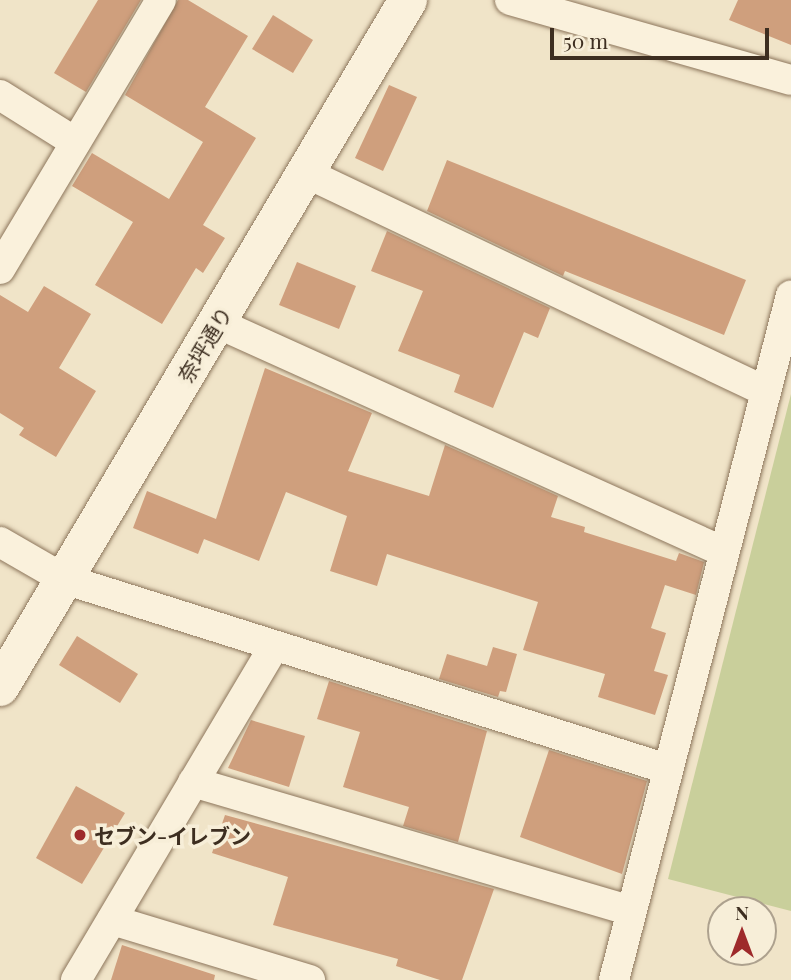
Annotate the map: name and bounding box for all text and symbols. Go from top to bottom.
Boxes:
scale bar [553,14,772,58]
text: 50 m [563,26,608,54]
street label: 奈坪通り [172,302,236,386]
place label: セブン-イレブン [94,822,251,848]
marker: セブン-イレブン [72,827,88,843]
north arrow [707,896,777,966]
text: N [735,899,749,925]

